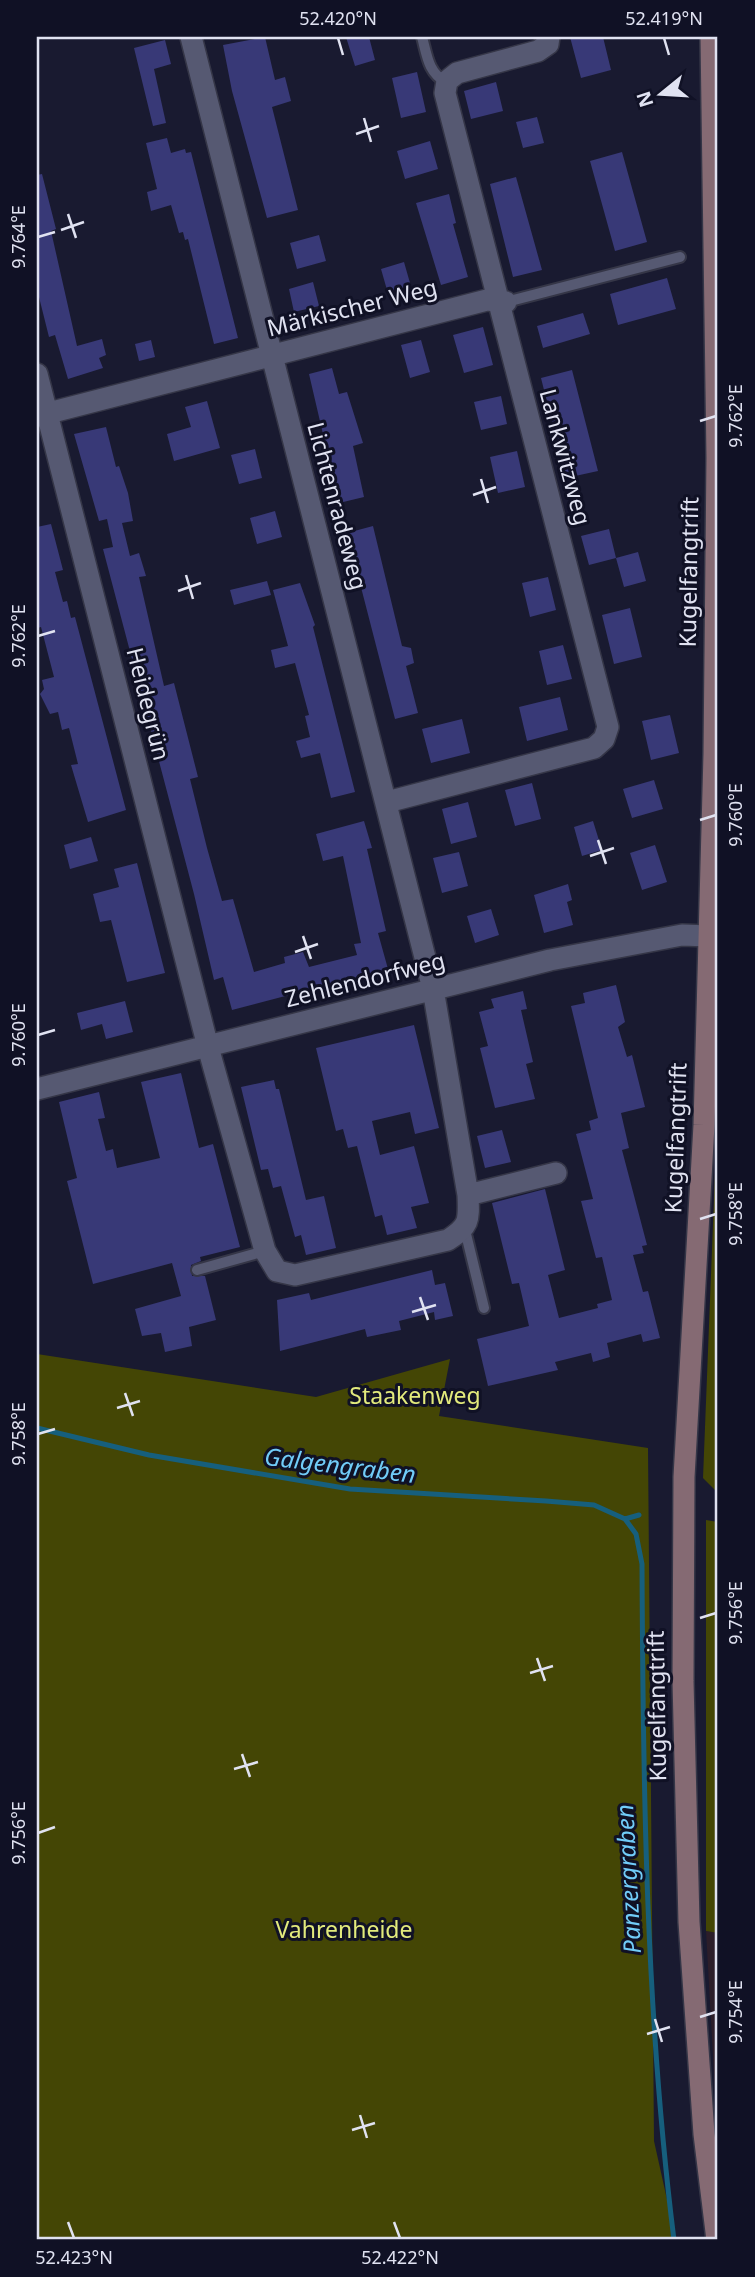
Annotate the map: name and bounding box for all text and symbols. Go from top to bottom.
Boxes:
text: 52.420°N [299,6,377,30]
text: 52.419°N [625,6,703,30]
north arrow [626,60,696,130]
text: N [630,88,660,111]
text: 9.764°E [6,205,30,269]
street label: Märkischer Weg [263,270,440,344]
text: 9.762°E [723,384,747,448]
street label: Lankwitzweg [532,385,600,528]
street label: Lichtenradeweg [300,418,376,593]
street label: Kugelfangtrift [671,496,705,648]
text: 9.762°E [6,604,30,668]
street label: Heidegrün [120,644,178,763]
text: 9.760°E [723,783,747,847]
street label: Zehlendorfweg [281,944,448,1014]
text: 9.760°E [6,1003,30,1067]
street label: Kugelfangtrift [656,1062,694,1214]
text: 9.758°E [723,1182,747,1246]
park label: Staakenweg [349,1379,481,1411]
text: 9.758°E [6,1402,30,1466]
water label: Galgengraben [263,1439,418,1490]
text: 9.756°E [723,1581,747,1645]
street label: Kugelfangtrift [639,1630,673,1782]
text: 9.756°E [6,1801,30,1865]
water label: Panzergraben [607,1804,648,1955]
park label: Vahrenheide [276,1913,412,1945]
text: 9.754°E [723,1980,747,2044]
text: 52.423°N [35,2245,113,2269]
text: 52.422°N [361,2245,439,2269]

